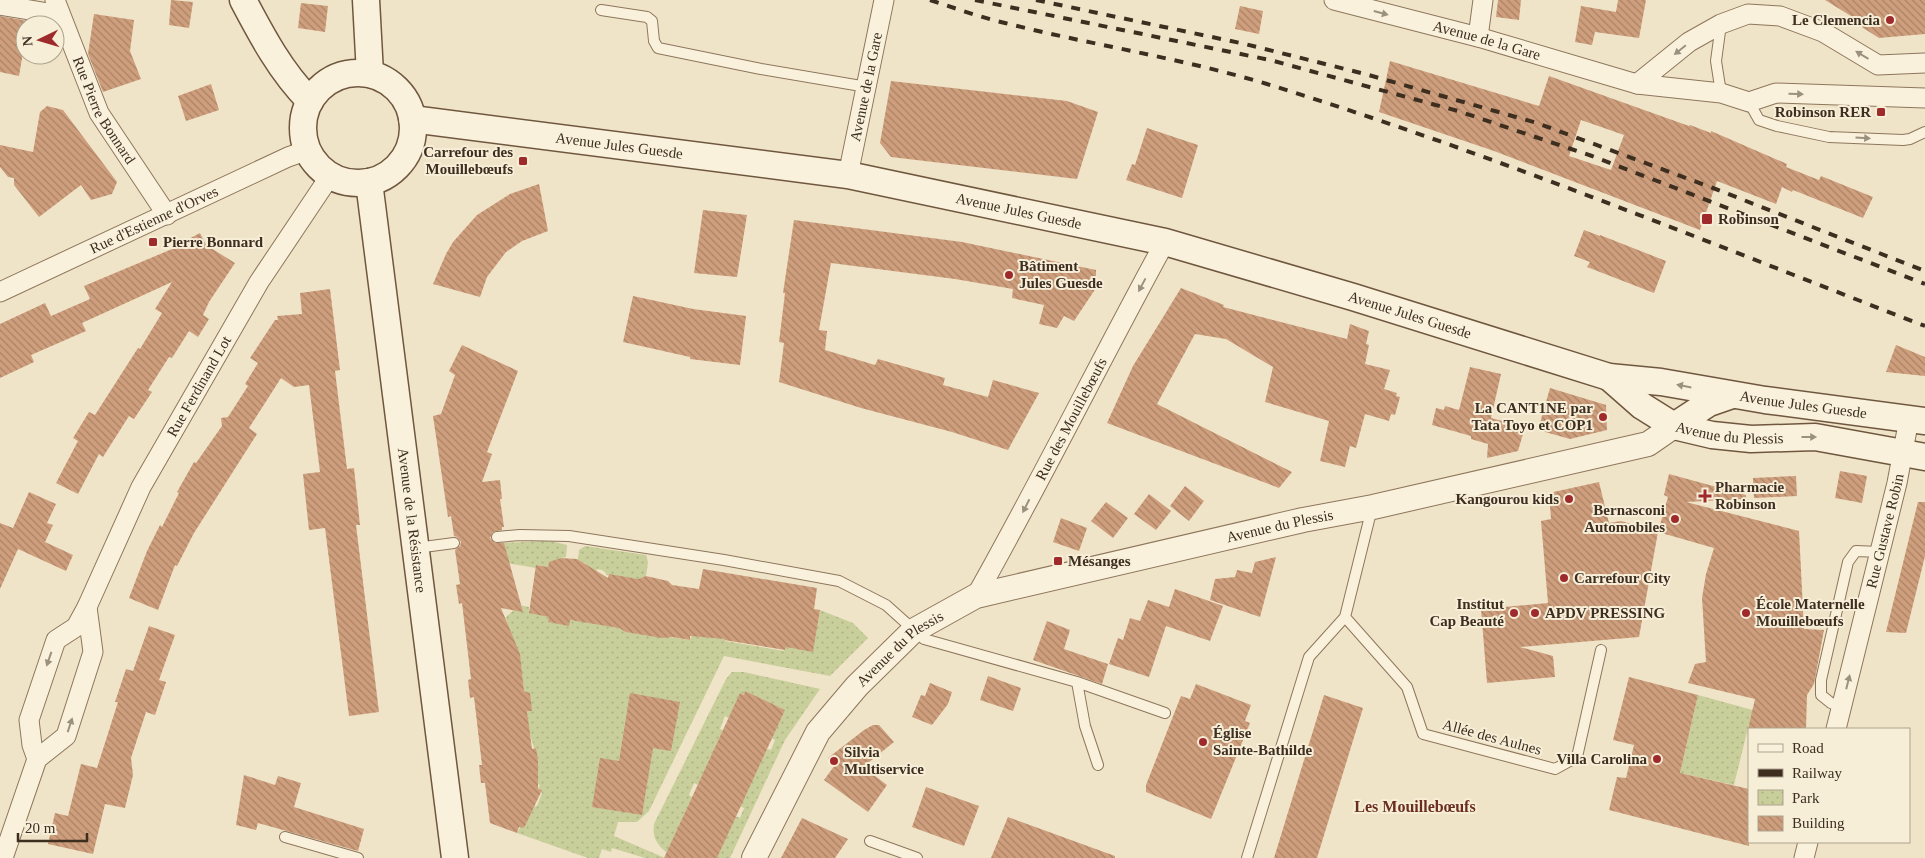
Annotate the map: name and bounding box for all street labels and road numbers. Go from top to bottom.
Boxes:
street label: Avenue de la Gare [1431,18,1543,63]
street label: Avenue de la Gare [847,31,885,143]
street label: Rue Pierre Bonnard [70,54,139,167]
street label: Avenue Jules Guesde [555,130,684,162]
street label: Rue d'Estienne d'Orves [87,183,221,257]
street label: Avenue Jules Guesde [954,190,1083,232]
street label: Avenue Jules Guesde [1346,288,1474,342]
street label: Rue Ferdinand Lot [164,332,235,439]
street label: Rue des Mouillebœufs [1033,355,1110,483]
street label: Avenue Jules Guesde [1738,388,1868,421]
street label: Avenue du Plessis [1674,419,1784,447]
street label: Avenue de la Résistance [395,447,429,594]
street label: Rue Gustave Robin [1863,472,1907,590]
street label: Avenue du Plessis [1225,507,1335,546]
street label: Avenue du Plessis [853,608,946,690]
street label: Allée des Aulnes [1441,716,1543,758]

